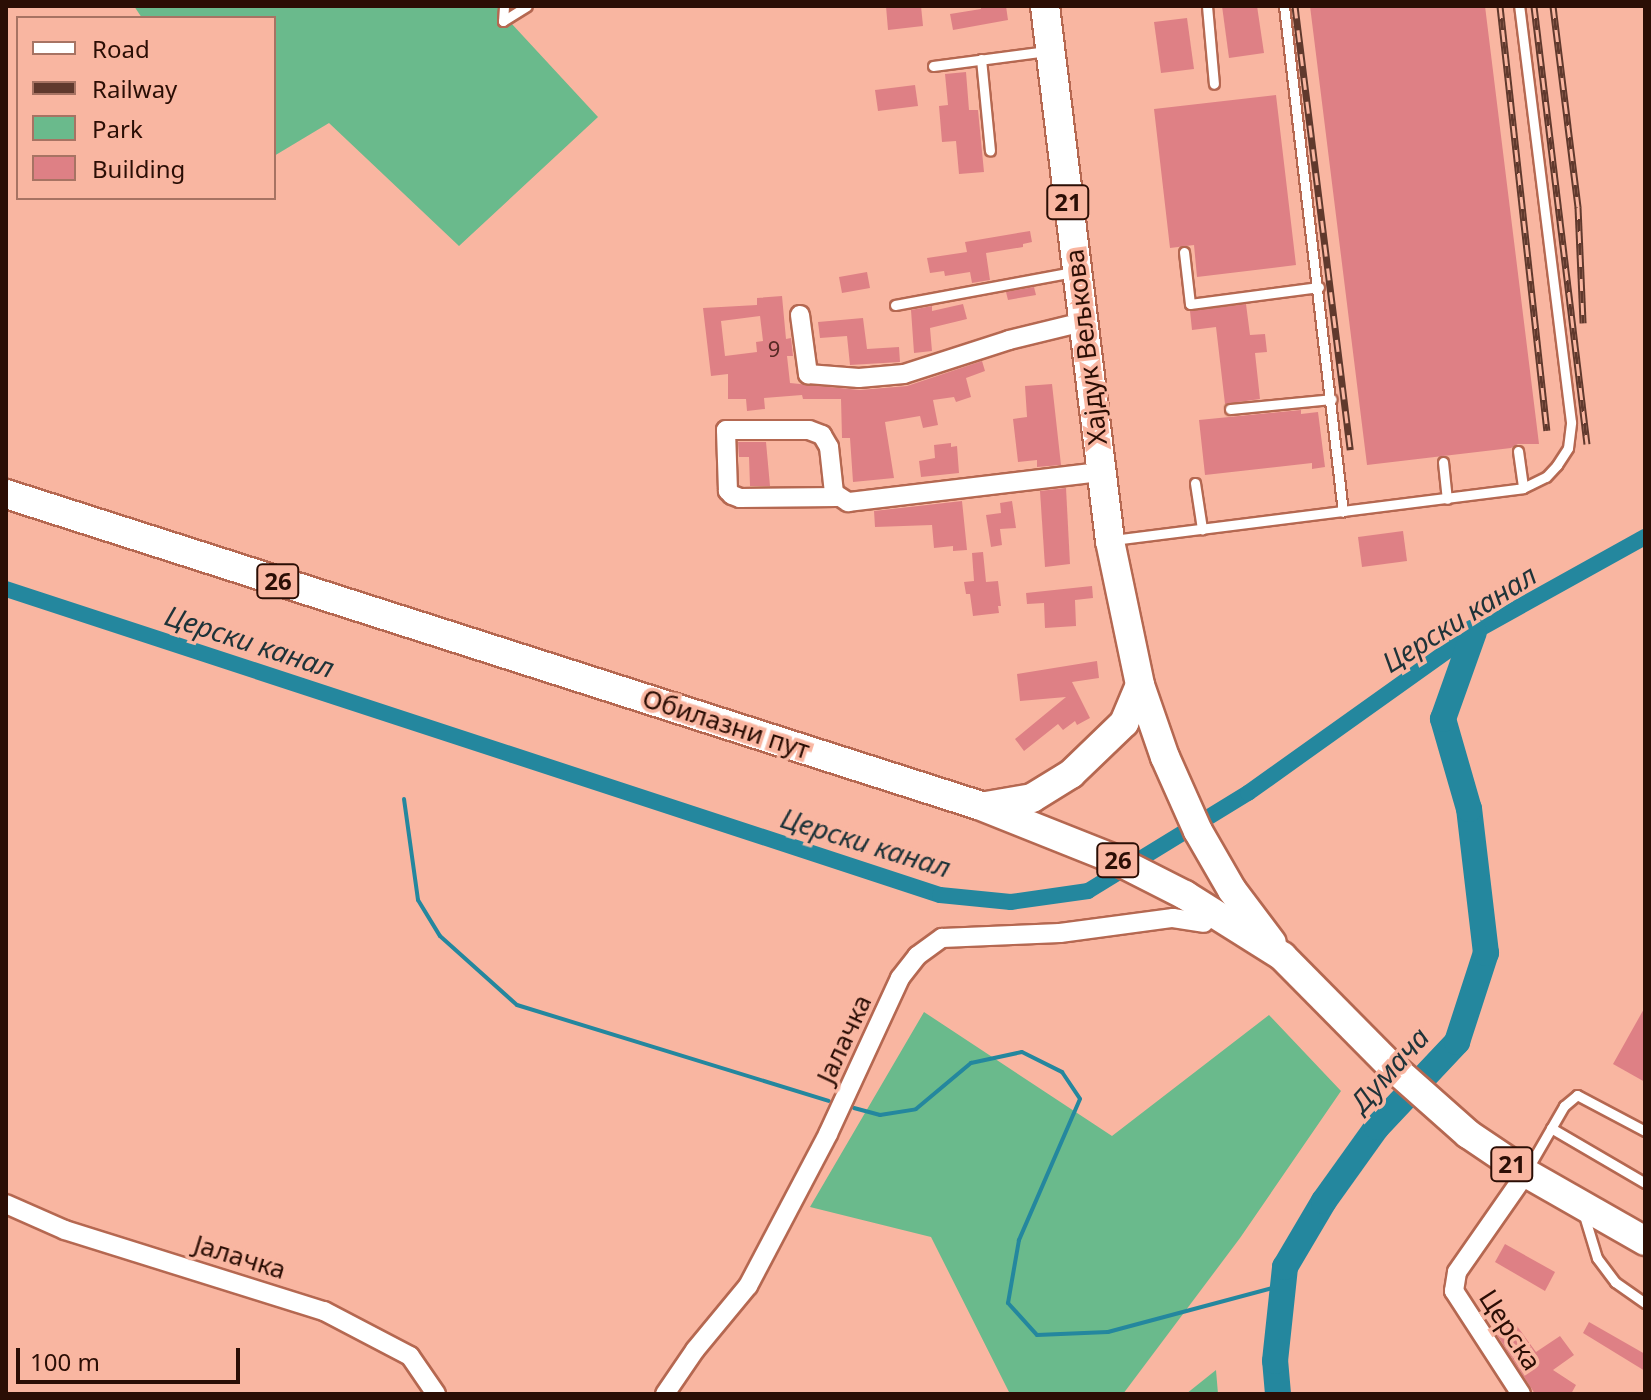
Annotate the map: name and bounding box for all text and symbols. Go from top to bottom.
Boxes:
legend [16,16,276,200]
text: Road [92,32,150,65]
text: Railway [92,72,177,105]
text: Park [92,112,143,145]
text: Building [92,152,185,185]
road number: 21 [1046,182,1090,222]
street label: Хајдук Вељкова [1059,247,1113,447]
house number: 9 [768,336,780,362]
water label: Церски канал [1376,557,1542,679]
road number: 26 [256,561,300,601]
water label: Церски канал [161,598,339,684]
street label: Обилазни пут [639,682,813,766]
water label: Церски канал [777,800,955,884]
road number: 26 [1096,840,1140,880]
street label: Јалачка [810,990,878,1088]
water label: Думача [1342,1020,1436,1118]
road number: 21 [1490,1144,1534,1184]
street label: Јалачка [190,1228,290,1286]
street label: Церска [1472,1284,1548,1376]
scale bar [20,1332,244,1382]
text: 100 m [30,1345,100,1378]

